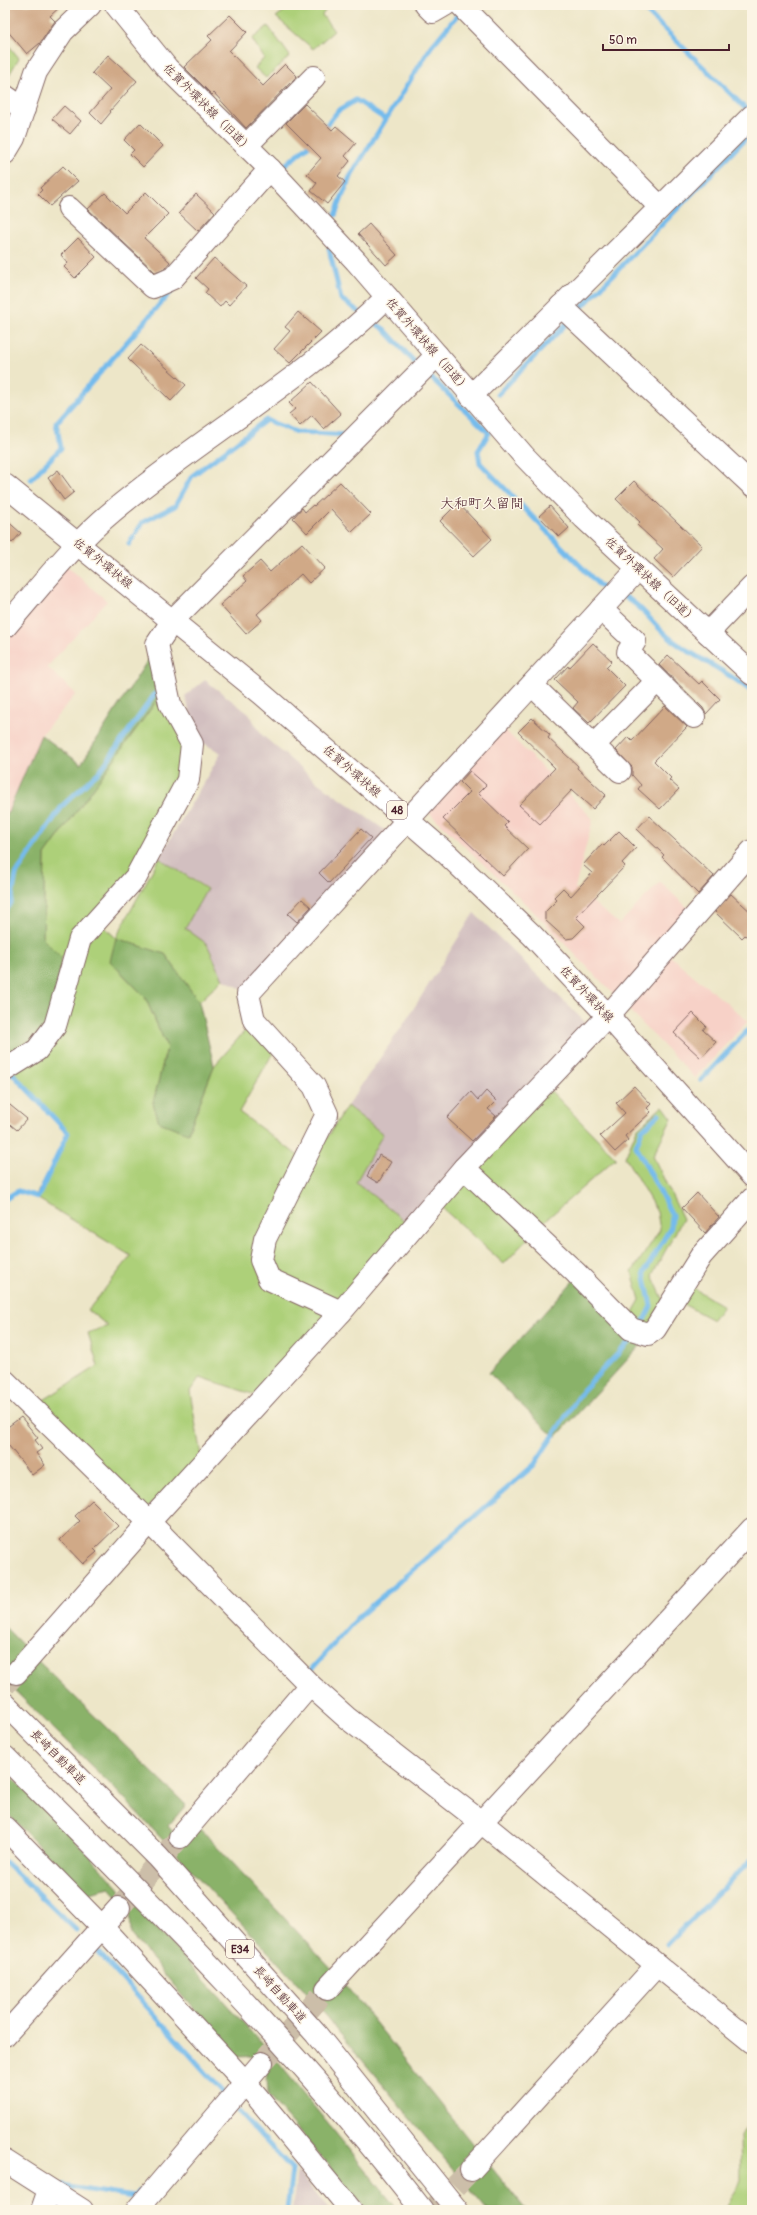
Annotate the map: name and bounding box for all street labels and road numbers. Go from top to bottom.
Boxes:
street label: 佐賀外環状線（旧道） [160,61,255,156]
street label: 佐賀外環状線（旧道） [383,295,473,396]
street label: 佐賀外環状線（旧道） [602,534,700,627]
street label: 佐賀外環状線 [70,535,135,592]
street label: 佐賀外環状線 [320,742,384,801]
road number: 48 [387,801,407,819]
street label: 佐賀外環状線 [557,963,617,1026]
street label: 長崎自動車道 [27,1727,88,1788]
road number: E34 [226,1940,254,1958]
street label: 長崎自動車道 [250,1963,309,2026]

